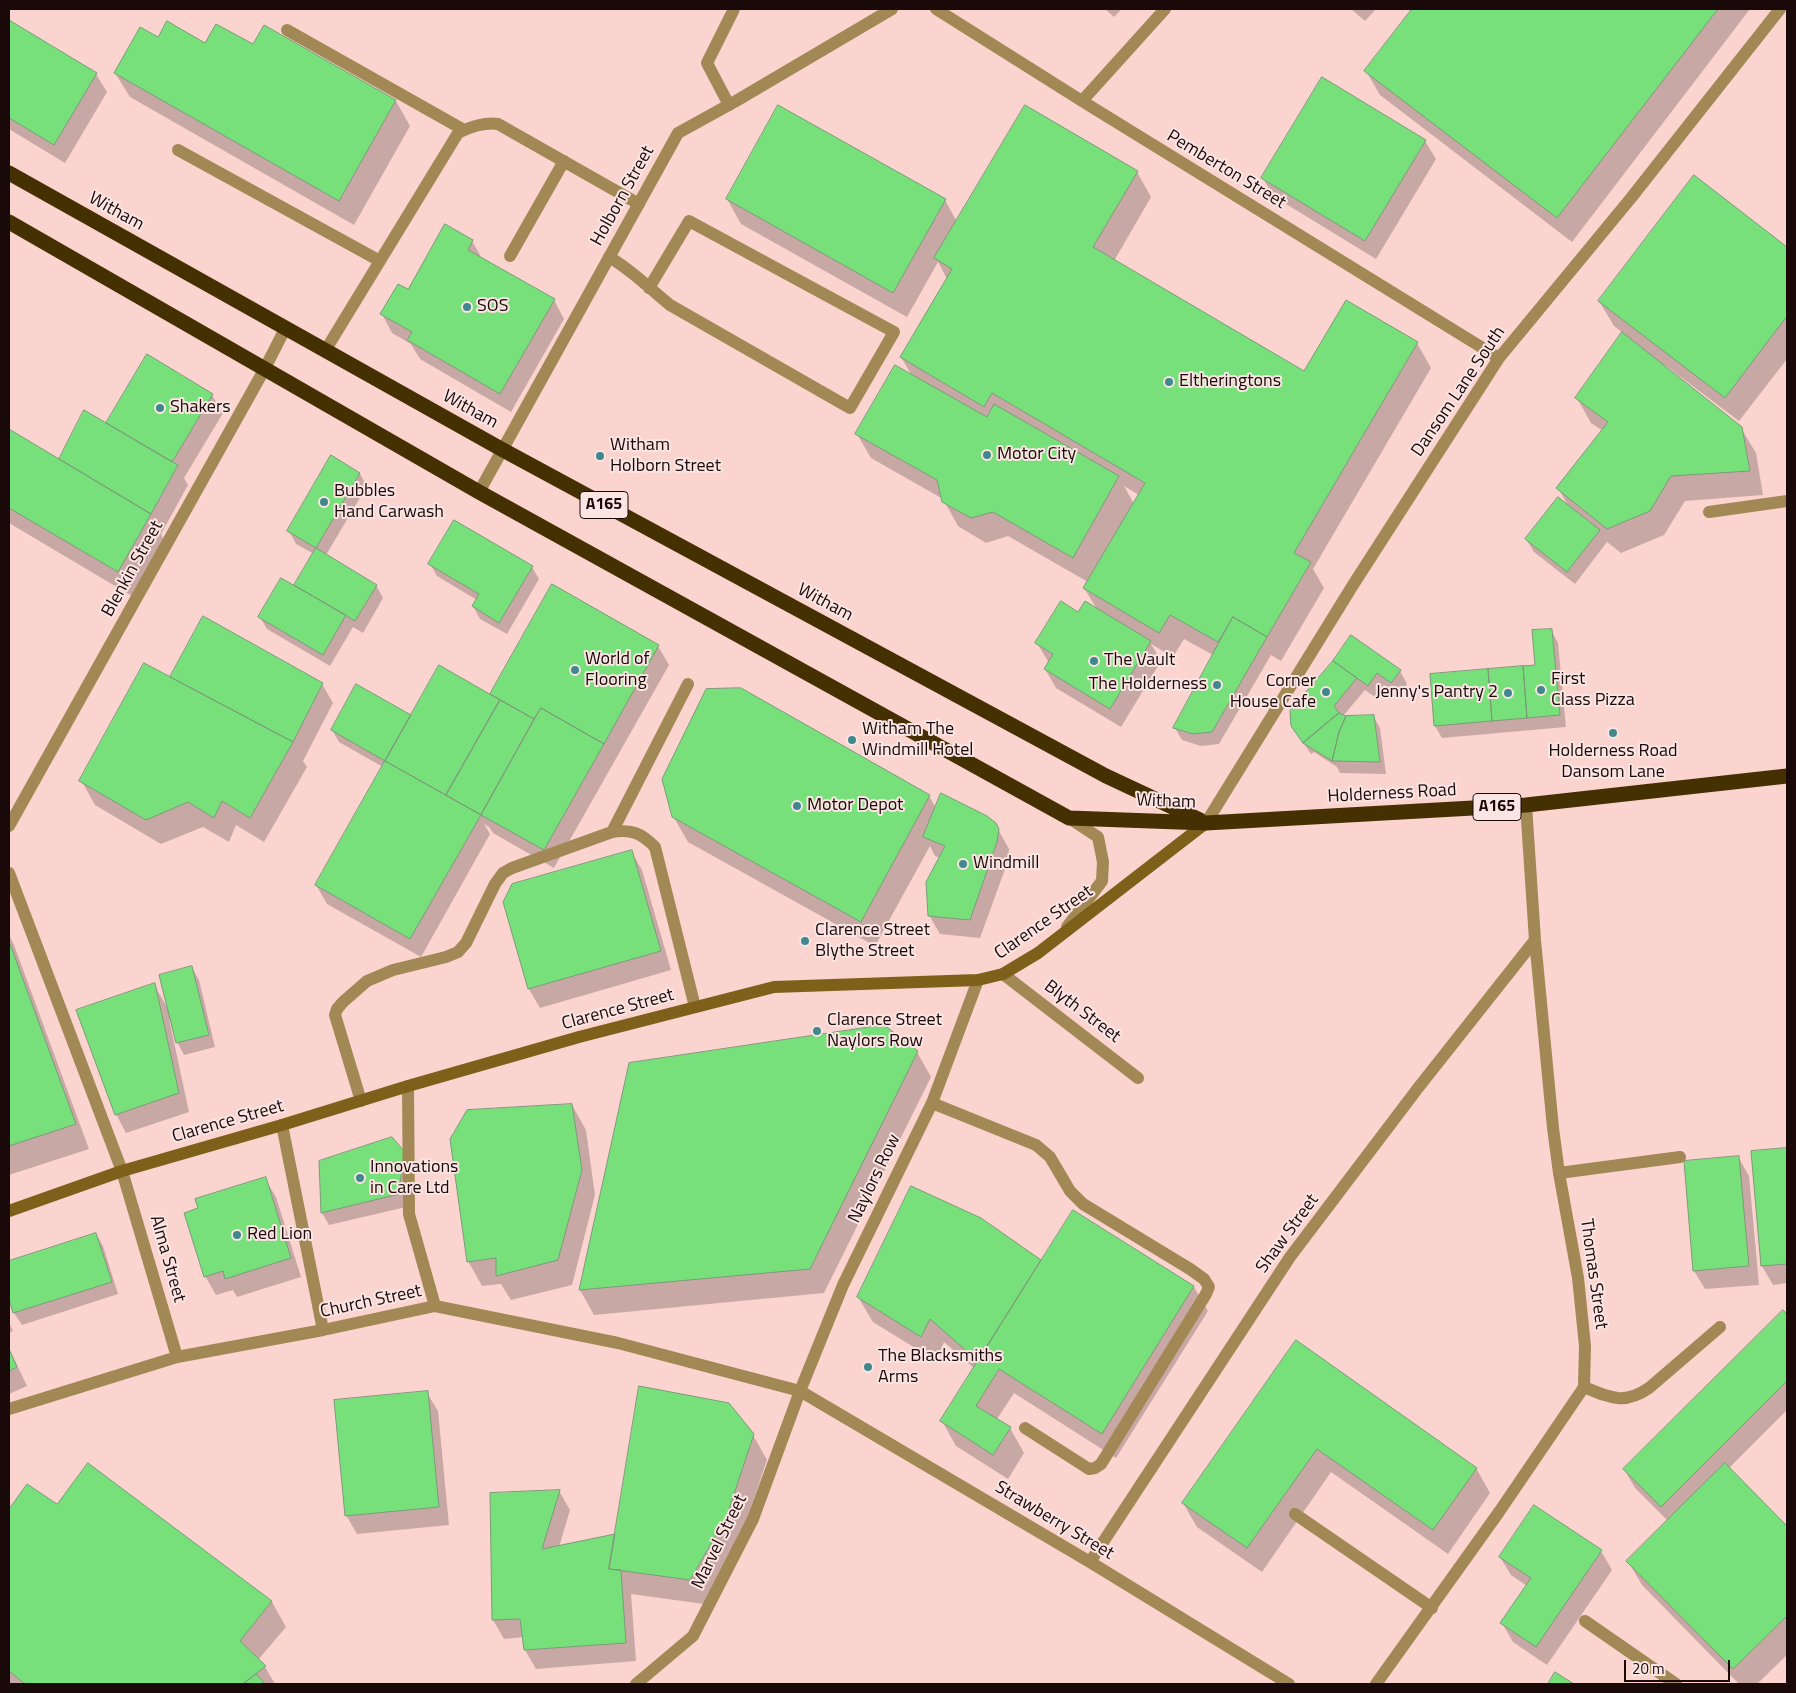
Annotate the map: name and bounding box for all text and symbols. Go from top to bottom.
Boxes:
street label: Pemberton Street [1162,126,1290,214]
street label: Holborn Street [587,142,659,250]
street label: Witham [85,188,147,236]
place label: SOS [477,296,508,318]
marker: SOS [461,301,473,313]
street label: Dansom Lane South [1407,323,1511,461]
place label: Eltheringtons [1179,371,1281,393]
marker: Eltheringtons [1163,376,1175,388]
street label: Witham [439,386,501,434]
place label: Shakers [170,397,231,419]
marker: Shakers [154,402,166,414]
place label: Witham Holborn Street [610,435,721,478]
place label: Motor City [997,444,1076,466]
marker: Motor City [981,449,993,461]
marker: Witham Holborn Street [594,450,606,462]
place label: Bubbles Hand Carwash [334,481,444,524]
road number: A165 [580,492,628,518]
marker: Bubbles Hand Carwash [318,496,330,508]
street label: Blenkin Street [98,517,168,621]
street label: Witham [793,579,857,627]
place label: World of Flooring [585,649,649,692]
place label: The Vault [1104,650,1175,672]
marker: The Vault [1088,655,1100,667]
marker: World of Flooring [569,664,581,676]
place label: First Class Pizza [1551,669,1635,712]
place label: Corner House Cafe [1230,671,1316,714]
place label: The Holderness [1089,674,1207,696]
marker: The Holderness [1211,679,1223,691]
place label: Jenny's Pantry 2 [1375,682,1498,704]
marker: First Class Pizza [1535,684,1547,696]
marker: Corner House Cafe [1320,686,1332,698]
marker: Jenny's Pantry 2 [1502,687,1514,699]
place label: Witham The Windmill Hotel [862,719,973,762]
marker: Holderness Road Dansom Lane [1607,727,1619,739]
marker: Witham The Windmill Hotel [846,734,858,746]
place label: Holderness Road Dansom Lane [1549,741,1677,784]
street label: Holderness Road [1327,780,1457,808]
street label: Witham [1136,790,1196,814]
road number: A165 [1473,794,1521,820]
place label: Motor Depot [807,795,903,817]
marker: Motor Depot [791,800,803,812]
place label: Windmill [973,853,1039,875]
marker: Windmill [957,858,969,870]
street label: Clarence Street [991,881,1097,965]
place label: Clarence Street Blythe Street [815,920,930,962]
marker: Clarence Street Blythe Street [799,935,811,947]
street label: Blyth Street [1039,976,1125,1048]
street label: Clarence Street [560,985,676,1035]
place label: Clarence Street Naylors Row [827,1010,942,1052]
marker: Clarence Street Naylors Row [811,1025,823,1037]
street label: Clarence Street [170,1096,286,1148]
street label: Naylors Row [844,1131,906,1227]
place label: Innovations in Care Ltd [370,1157,458,1200]
marker: Innovations in Care Ltd [354,1172,366,1184]
street label: Shaw Street [1252,1190,1324,1278]
street label: Alma Street [144,1213,190,1305]
street label: Thomas Street [1575,1217,1611,1331]
place label: Red Lion [247,1224,312,1246]
marker: Red Lion [231,1229,243,1241]
street label: Church Street [318,1281,424,1323]
place label: The Blacksmiths Arms [878,1346,1003,1388]
marker: The Blacksmiths Arms [862,1361,874,1373]
street label: Strawberry Street [991,1477,1117,1565]
street label: Marvel Street [688,1491,752,1593]
scale bar [1626,1650,1732,1682]
text: 20 m [1632,1657,1665,1680]

